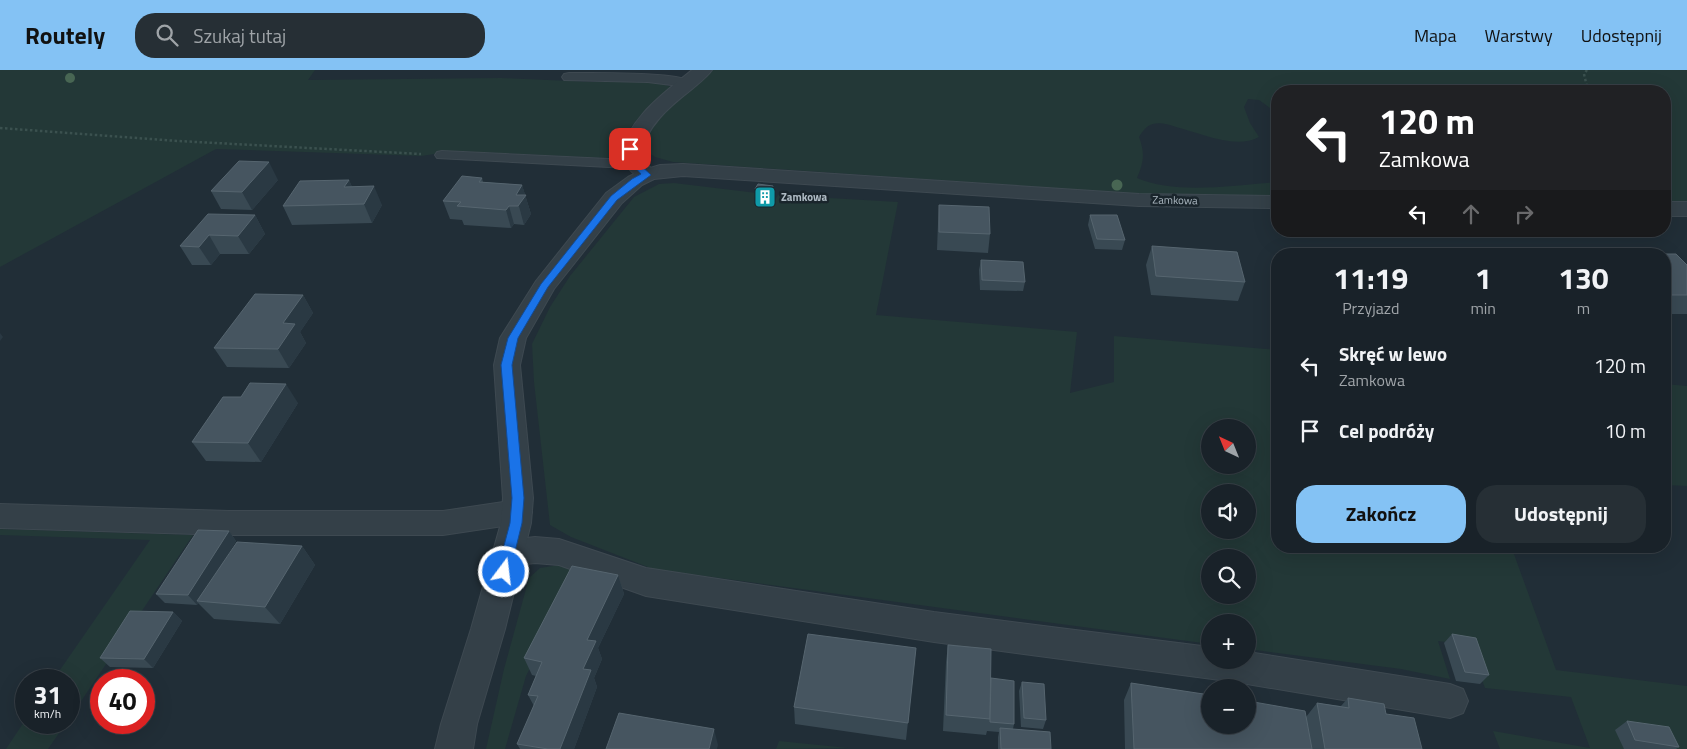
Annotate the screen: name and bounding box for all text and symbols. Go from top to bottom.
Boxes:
search box [135,13,485,58]
text: Routely [25,17,105,53]
icon: search [153,21,181,49]
text: Szukaj tutaj [193,21,286,50]
text: Mapa [1414,22,1457,49]
text: Warstwy [1485,22,1553,49]
text: Udostępnij [1581,22,1662,49]
text: 120 m [1379,94,1475,148]
icon: left [1296,105,1361,170]
pin [609,128,651,170]
icon: arrive [616,135,644,163]
text: Zamkowa [1379,142,1470,176]
building icon: Zamkowa [753,185,777,209]
place label: Zamkowa [781,189,828,205]
street label: Zamkowa [1152,192,1198,208]
icon: left [1404,200,1432,228]
icon: ahead [1457,200,1485,228]
icon: right [1510,200,1538,228]
text: 11:19 [1333,255,1408,301]
text: 1 [1475,255,1492,301]
text: 130 [1558,255,1609,301]
text: Przyjazd [1342,296,1399,320]
text: min [1470,296,1496,320]
text: m [1577,296,1590,320]
text: Skręć w lewo [1339,339,1447,368]
text: 120 m [1594,351,1646,380]
icon: left [1296,352,1324,380]
text: Zamkowa [1339,368,1405,392]
text: Cel podróży [1339,416,1434,445]
text: 10 m [1605,416,1646,445]
icon: arrive [1296,417,1324,445]
north arrow [1201,419,1256,474]
map controls [1201,419,1256,734]
button: sound [1201,484,1256,539]
button: Zakończ [1296,485,1466,543]
button: Udostępnij [1476,485,1646,543]
position arrow [477,545,529,597]
button: search [1201,549,1256,604]
button: + [1201,614,1256,669]
speed limit sign: 40 [90,669,155,734]
text: 31 [33,676,62,714]
button: − [1201,679,1256,734]
text: km/h [34,704,61,723]

